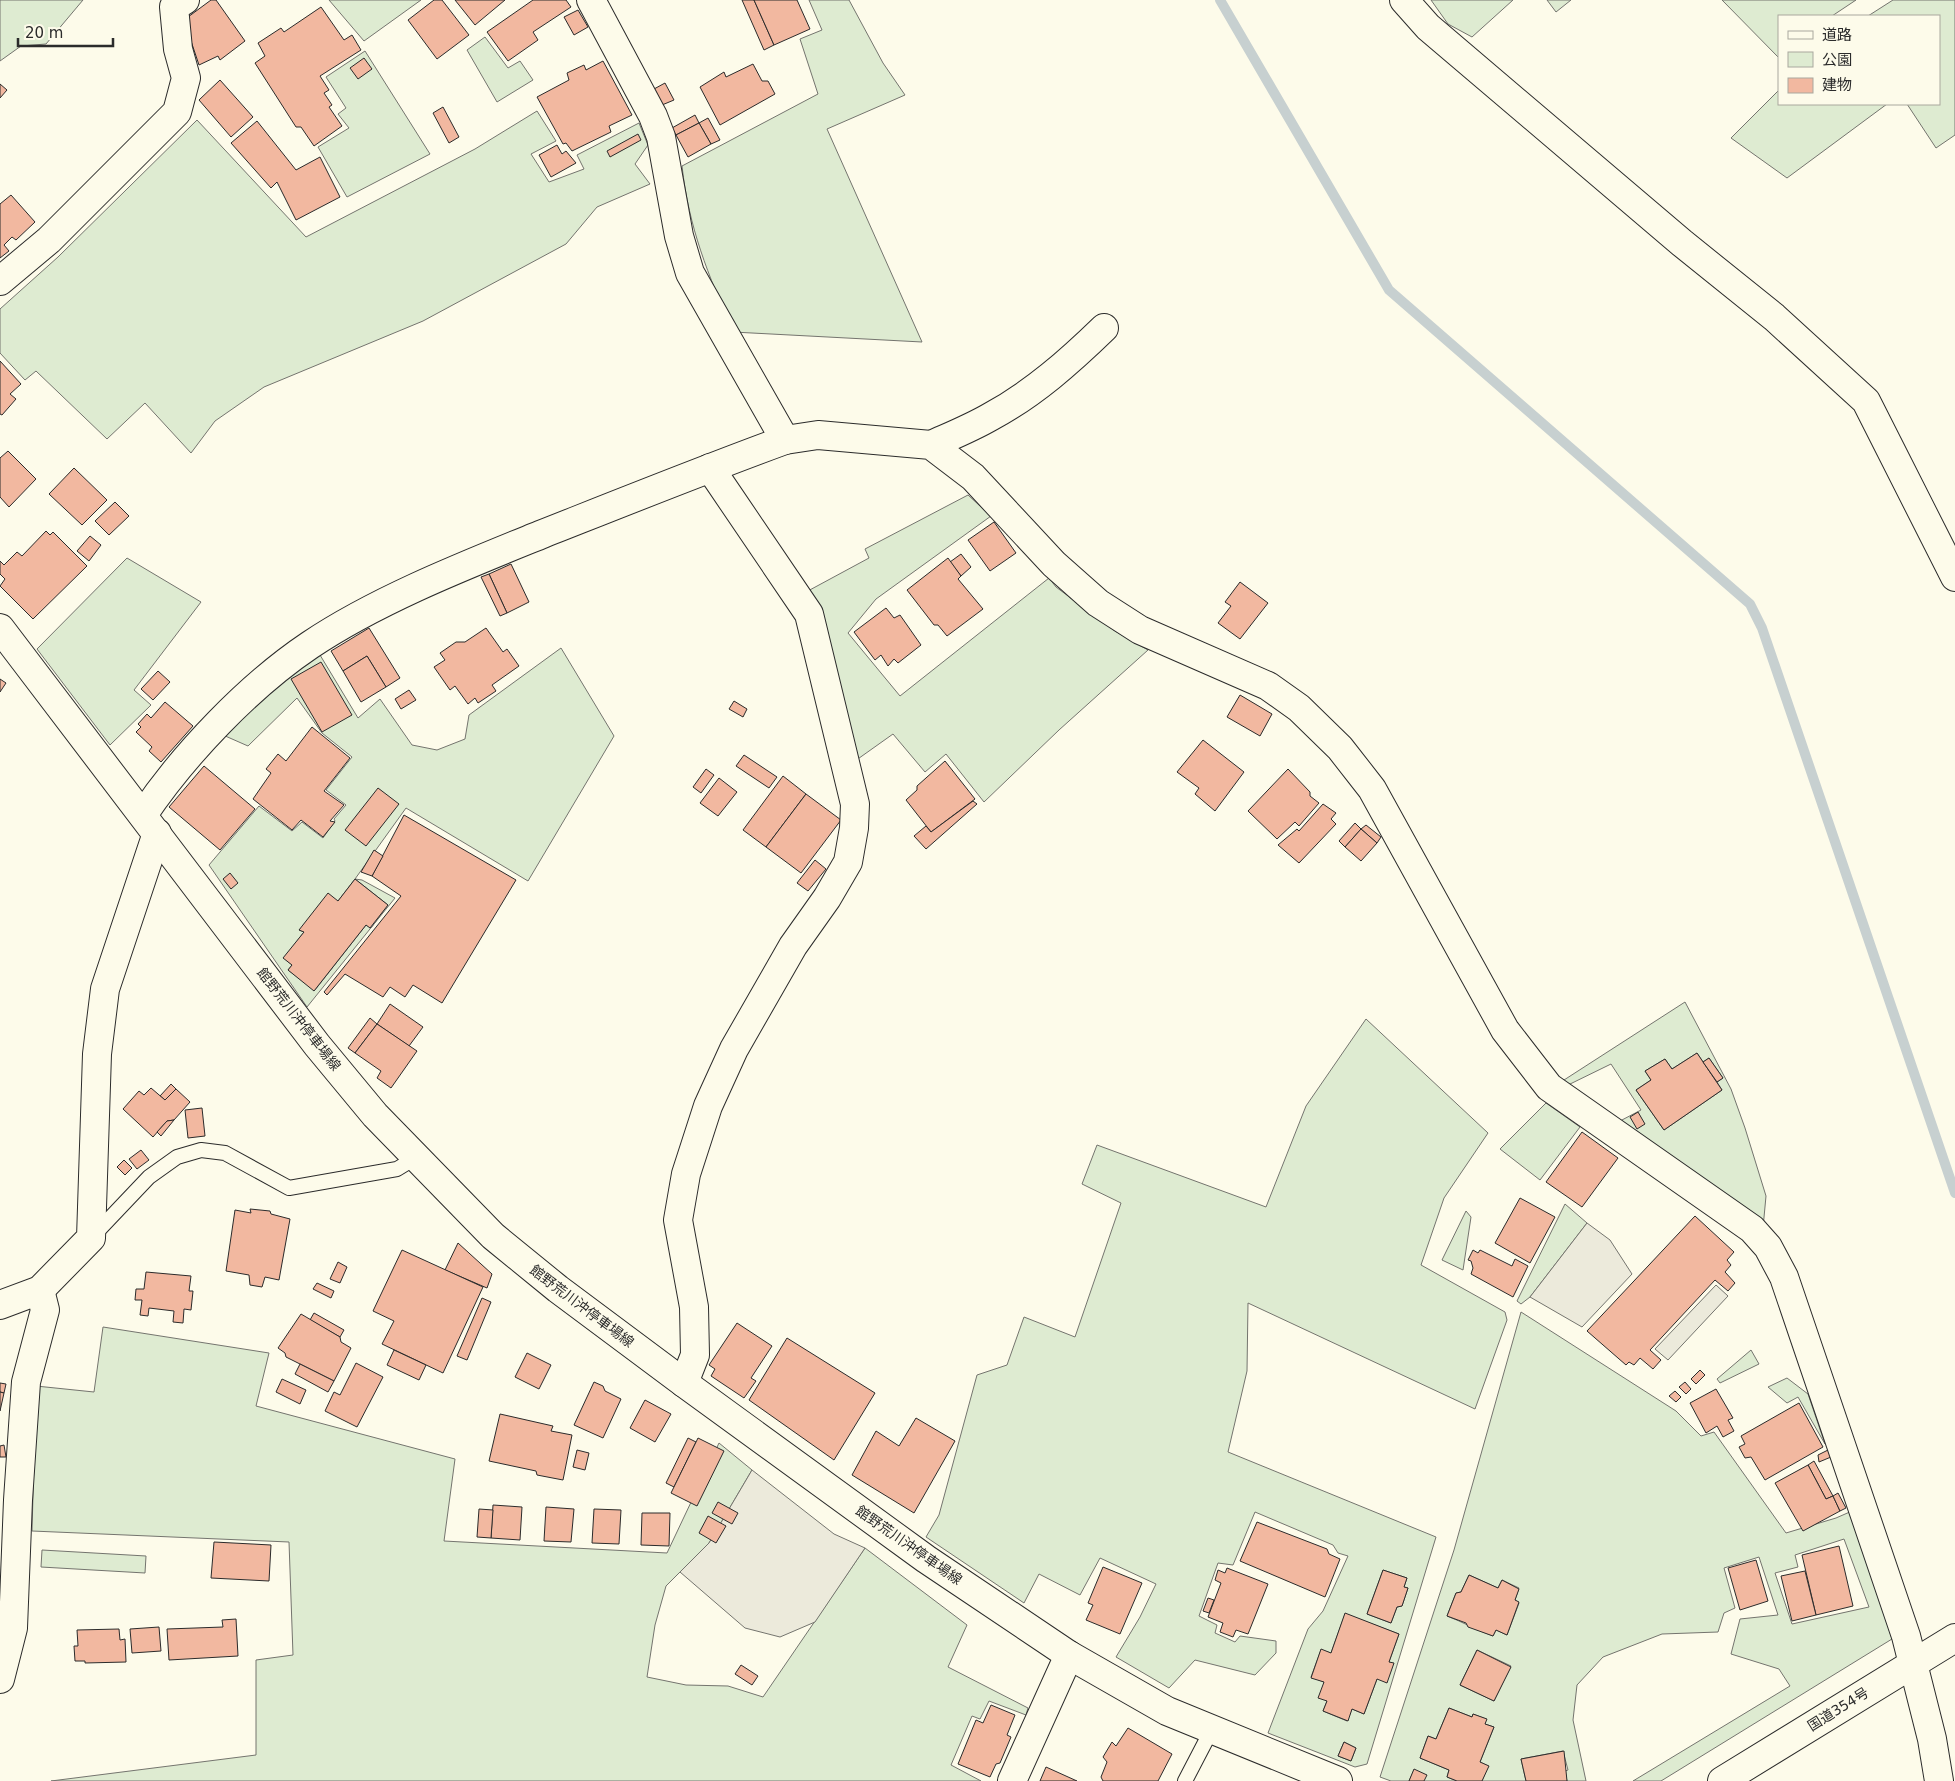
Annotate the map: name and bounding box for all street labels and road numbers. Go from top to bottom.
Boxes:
street label: 館野荒川沖停車場線 [254,964,344,1074]
street label: 館野荒川沖停車場線 [527,1262,637,1350]
street label: 館野荒川沖停車場線 [853,1502,965,1588]
street label: 国道354号 [1805,1684,1871,1734]

